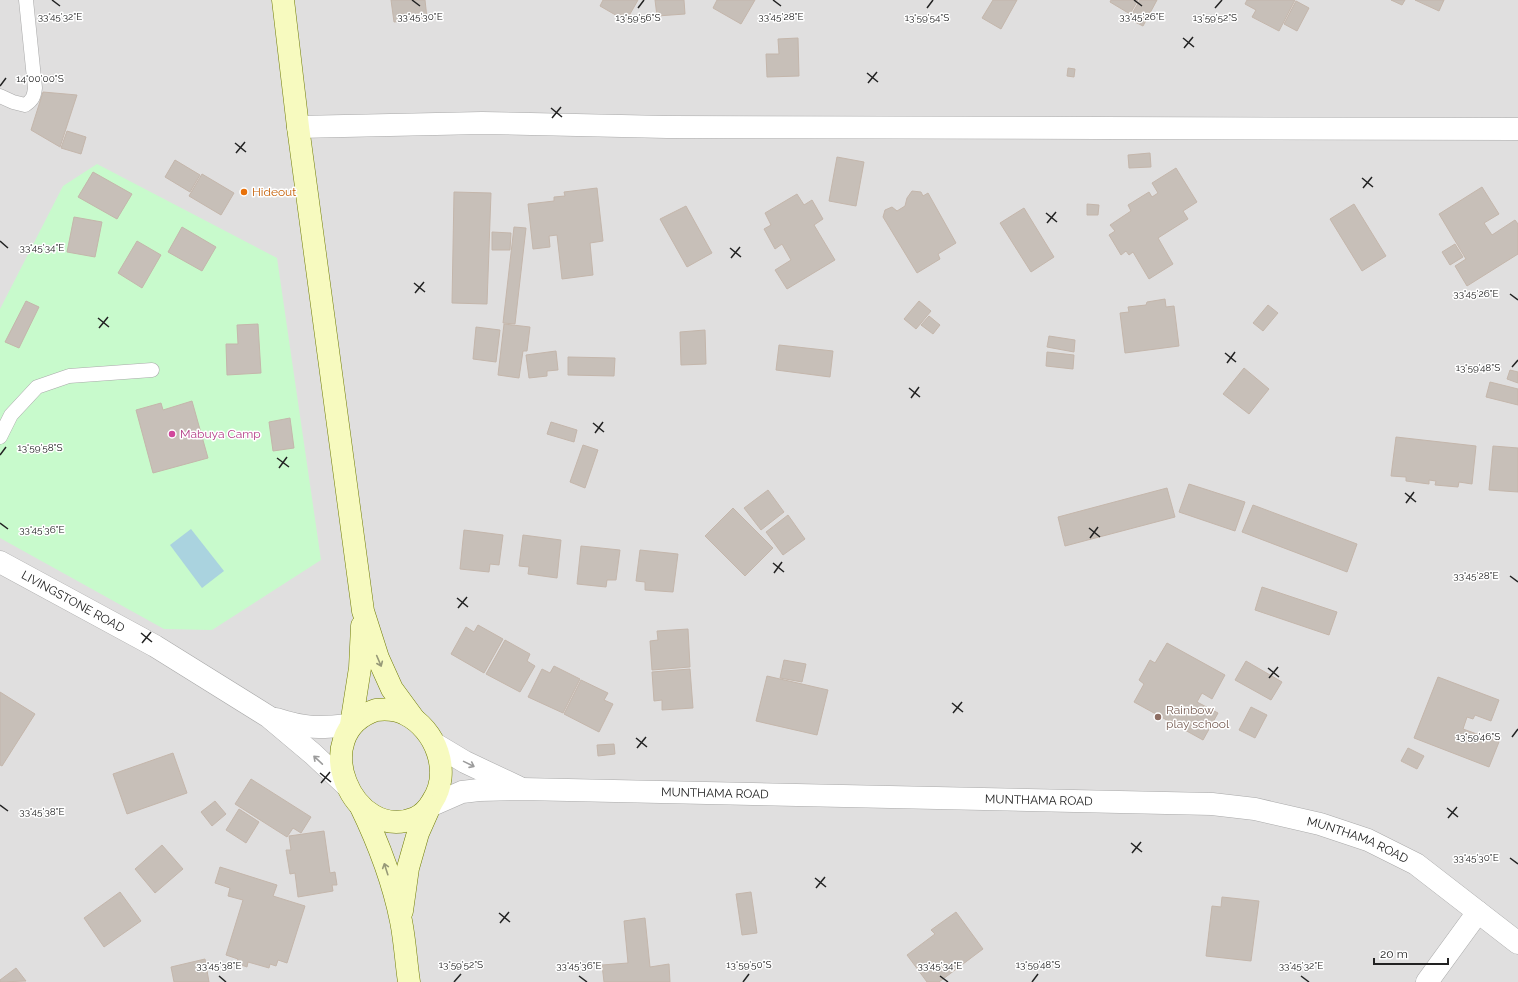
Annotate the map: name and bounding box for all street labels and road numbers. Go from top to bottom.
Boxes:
street label: LIVINGSTONE ROAD [19,568,127,635]
street label: MUNTHAMA ROAD [661,785,769,801]
street label: MUNTHAMA ROAD [985,792,1093,808]
street label: MUNTHAMA ROAD [1306,814,1411,866]

